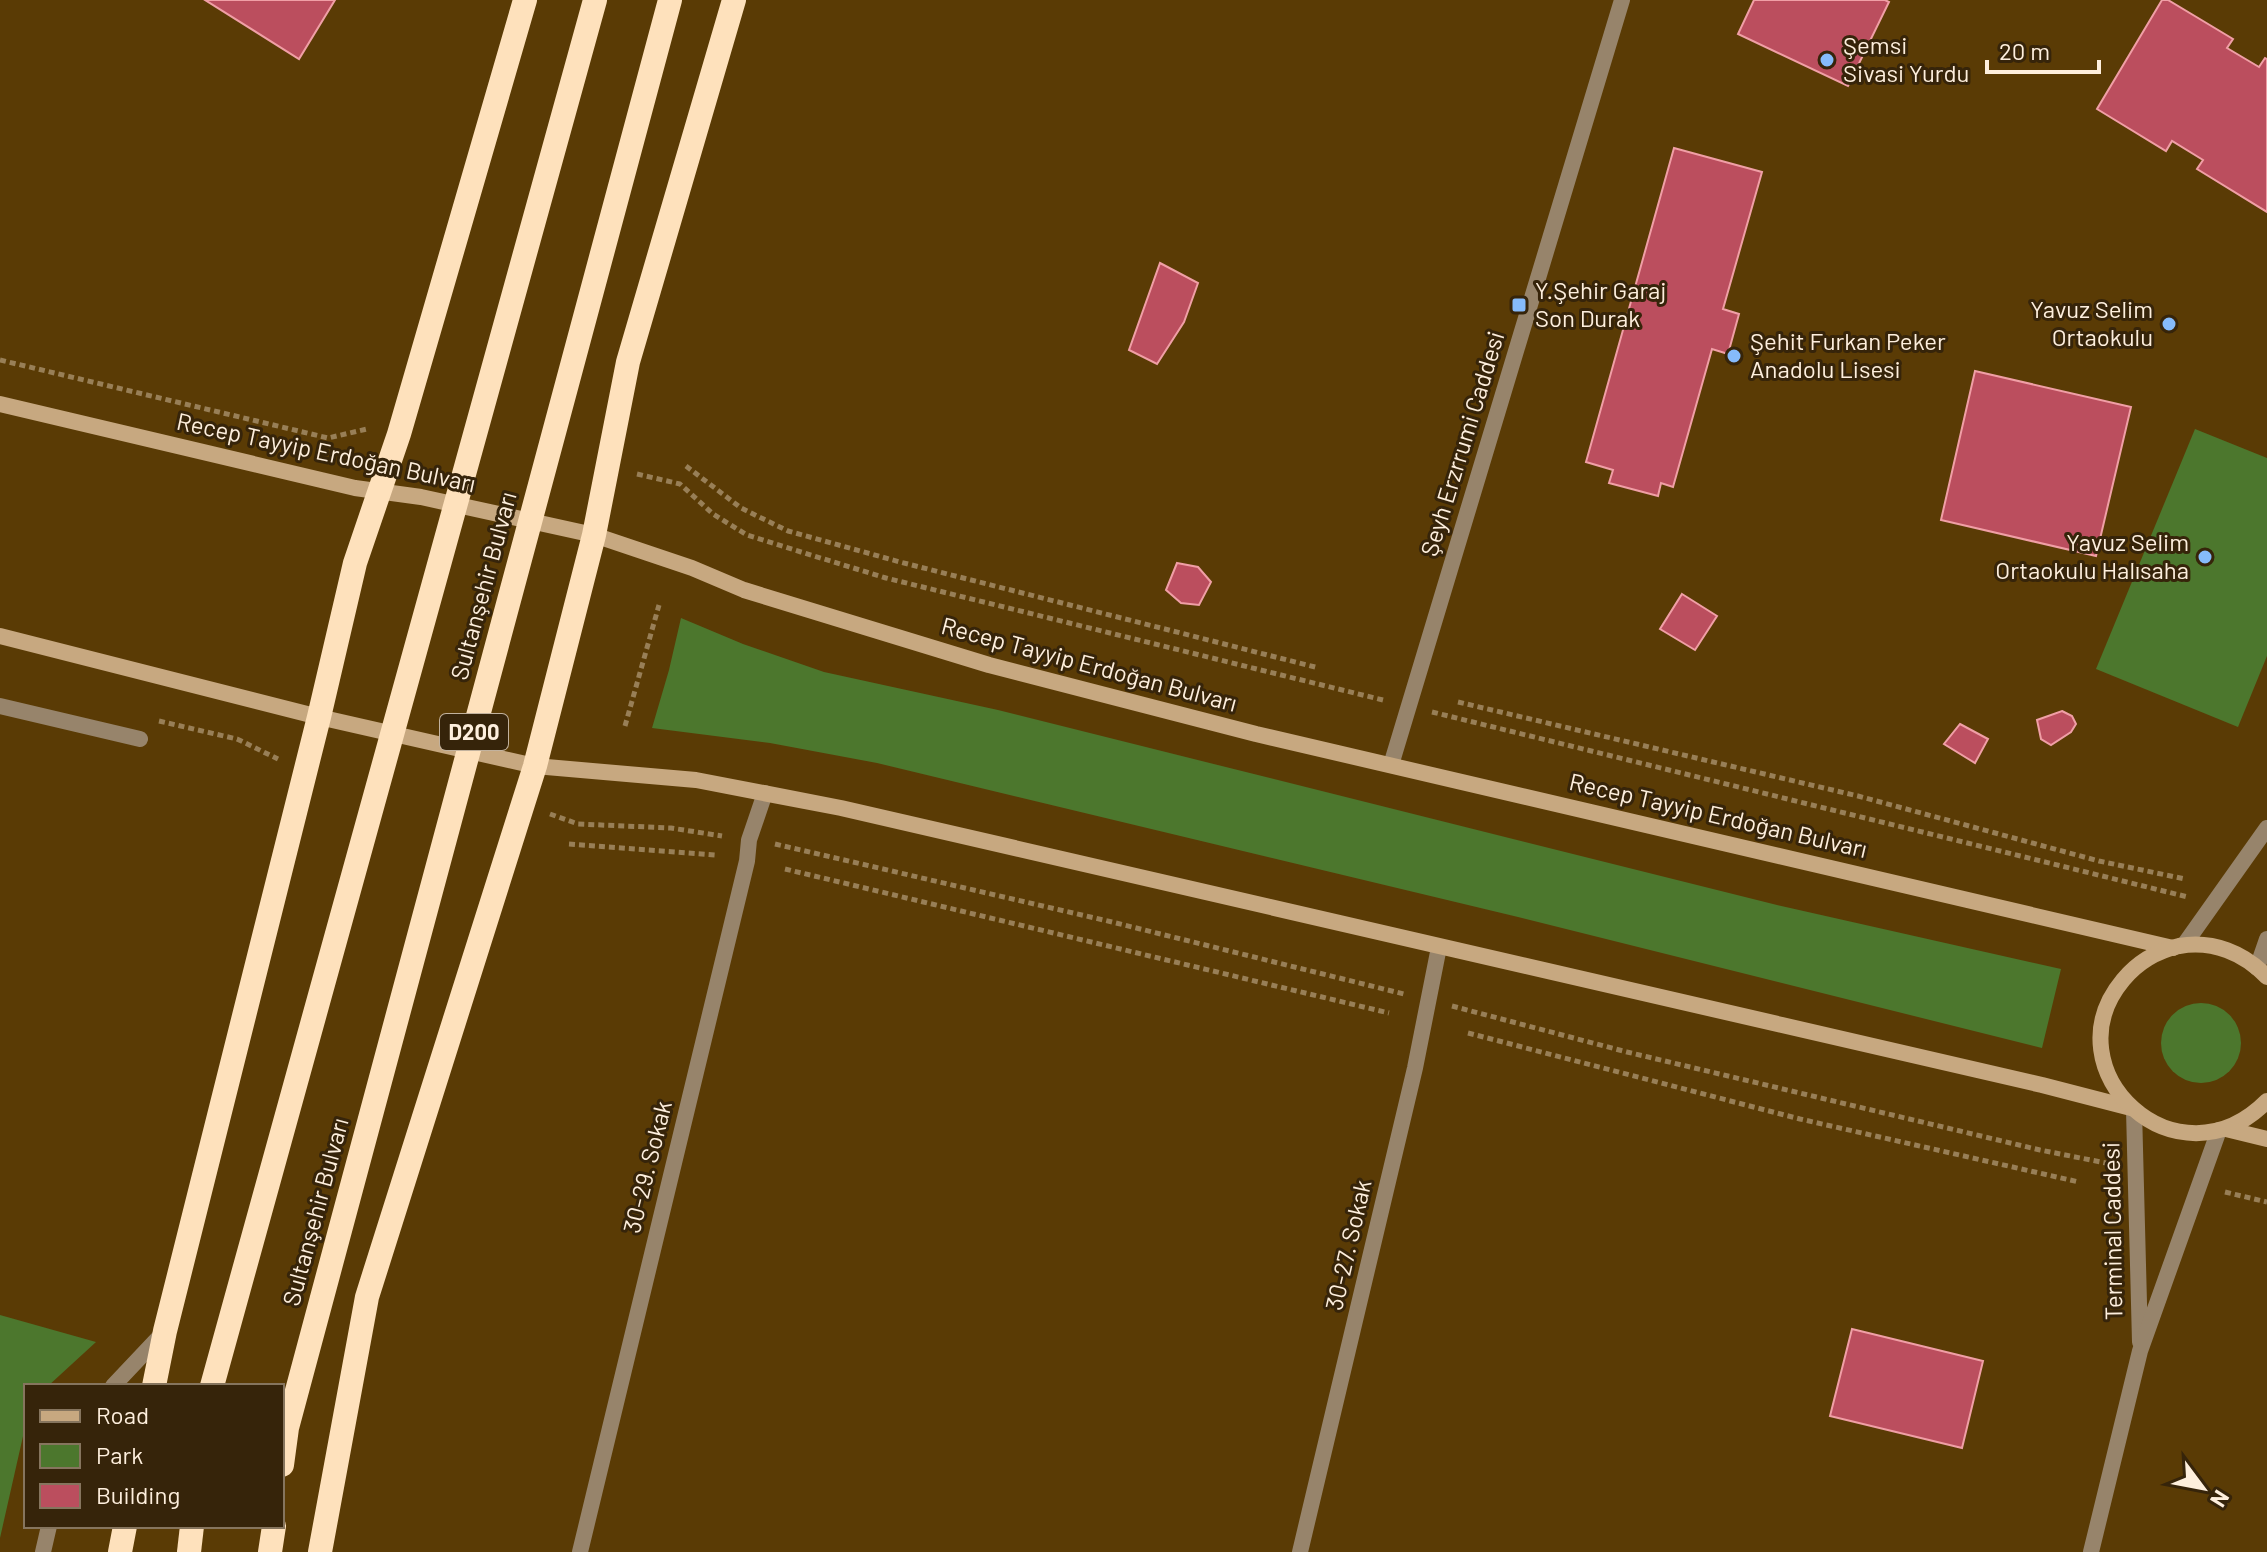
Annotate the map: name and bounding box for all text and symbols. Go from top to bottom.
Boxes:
scale bar [1987,24,2099,74]
place label: Şemsi Sivasi Yurdu [1843,30,1969,87]
text: 20 m [1999,36,2050,65]
marker: Şemsi Sivasi Yurdu [1818,51,1836,69]
place label: Y.Şehir Garaj Son Durak [1535,275,1666,332]
place label: Yavuz Selim Ortaokulu [2030,294,2153,351]
marker: Y.Şehir Garaj Son Durak [1510,296,1528,314]
marker: Yavuz Selim Ortaokulu [2160,315,2178,333]
place label: Şehit Furkan Peker Anadolu Lisesi [1750,326,1946,383]
street label: Şeyh Erzrrumi Caddesi [1414,328,1510,559]
marker: Şehit Furkan Peker Anadolu Lisesi [1725,347,1743,365]
street label: Recep Tayyip Erdoğan Bulvarı [174,406,478,497]
street label: Sultanşehir Bulvarı [443,488,522,683]
place label: Yavuz Selim Ortaokulu Halısaha [1995,527,2189,584]
marker: Yavuz Selim Ortaokulu Halısaha [2196,548,2214,566]
street label: Recep Tayyip Erdoğan Bulvarı [938,610,1240,717]
road number: D200 [440,714,508,750]
street label: Recep Tayyip Erdoğan Bulvarı [1567,766,1870,863]
street label: 30-29. Sokak [616,1097,677,1236]
street label: Sultanşehir Bulvarı [275,1114,354,1309]
street label: Terminal Caddesi [2095,1142,2128,1320]
street label: 30-27. Sokak [1318,1177,1377,1313]
legend [24,1384,284,1528]
text: Road [96,1400,149,1429]
text: Park [96,1440,143,1469]
north arrow [2163,1448,2243,1528]
text: Building [96,1480,180,1509]
text: N [2206,1486,2236,1512]

